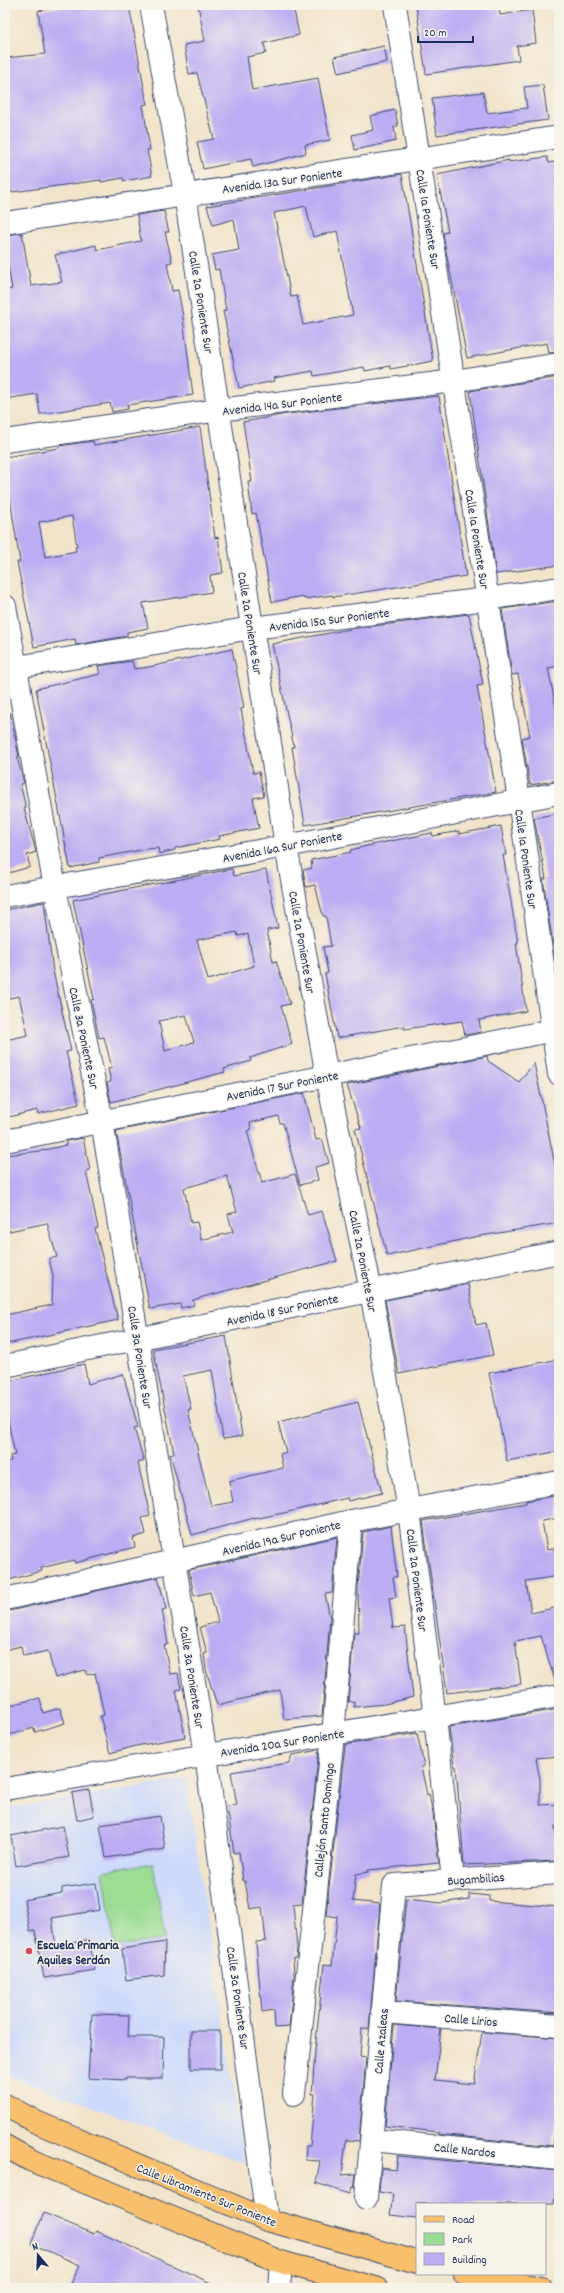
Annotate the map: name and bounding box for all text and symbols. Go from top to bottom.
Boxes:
scale bar [418,18,473,44]
text: 20 m [424,25,447,42]
street label: Avenida 13a Sur Poniente [221,165,344,200]
street label: Calle 1a Poniente Sur [409,168,444,271]
street label: Calle 2a Poniente Sur [182,250,217,355]
street label: Avenida 14a Sur Poniente [221,389,344,422]
street label: Calle 1a Poniente Sur [458,488,493,591]
street label: Calle 2a Poniente Sur [231,571,266,676]
street label: Avenida 15a Sur Poniente [268,605,391,638]
street label: Calle 1a Poniente Sur [508,808,541,911]
street label: Avenida 16a Sur Poniente [221,827,344,869]
street label: Calle 2a Poniente Sur [282,890,319,995]
street label: Calle 3a Poniente Sur [62,986,103,1091]
street label: Avenida 17 Sur Poniente [225,1067,341,1108]
street label: Calle 2a Poniente Sur [342,1209,381,1314]
street label: Avenida 18 Sur Poniente [225,1290,341,1333]
street label: Calle 3a Poniente Sur [121,1305,156,1410]
street label: Avenida 19a Sur Poniente [220,1516,343,1562]
street label: Calle 2a Poniente Sur [400,1528,431,1633]
street label: Calle 3a Poniente Sur [173,1625,208,1730]
street label: Avenida 20a Sur Poniente [219,1725,346,1764]
street label: Callejón Santo Domingo [310,1762,341,1879]
street label: Bugambilias [447,1869,506,1892]
place label: Escuela Primaria Aquiles Serdán [37,1937,119,1971]
marker: Escuela Primaria Aquiles Serdán [24,1946,34,1956]
street label: Calle 3a Poniente Sur [220,1946,253,2051]
street label: Calle Azaleas [370,2008,395,2075]
street label: Calle Lirios [443,2010,498,2033]
street label: Calle Nardos [433,2139,497,2164]
street label: Calle Libramiento Sur Poniente [133,2159,279,2233]
legend [416,2203,546,2275]
text: Road [452,2212,474,2229]
text: Park [452,2232,473,2249]
north arrow [18,2235,58,2275]
text: N [30,2239,41,2256]
text: Building [452,2252,487,2269]

